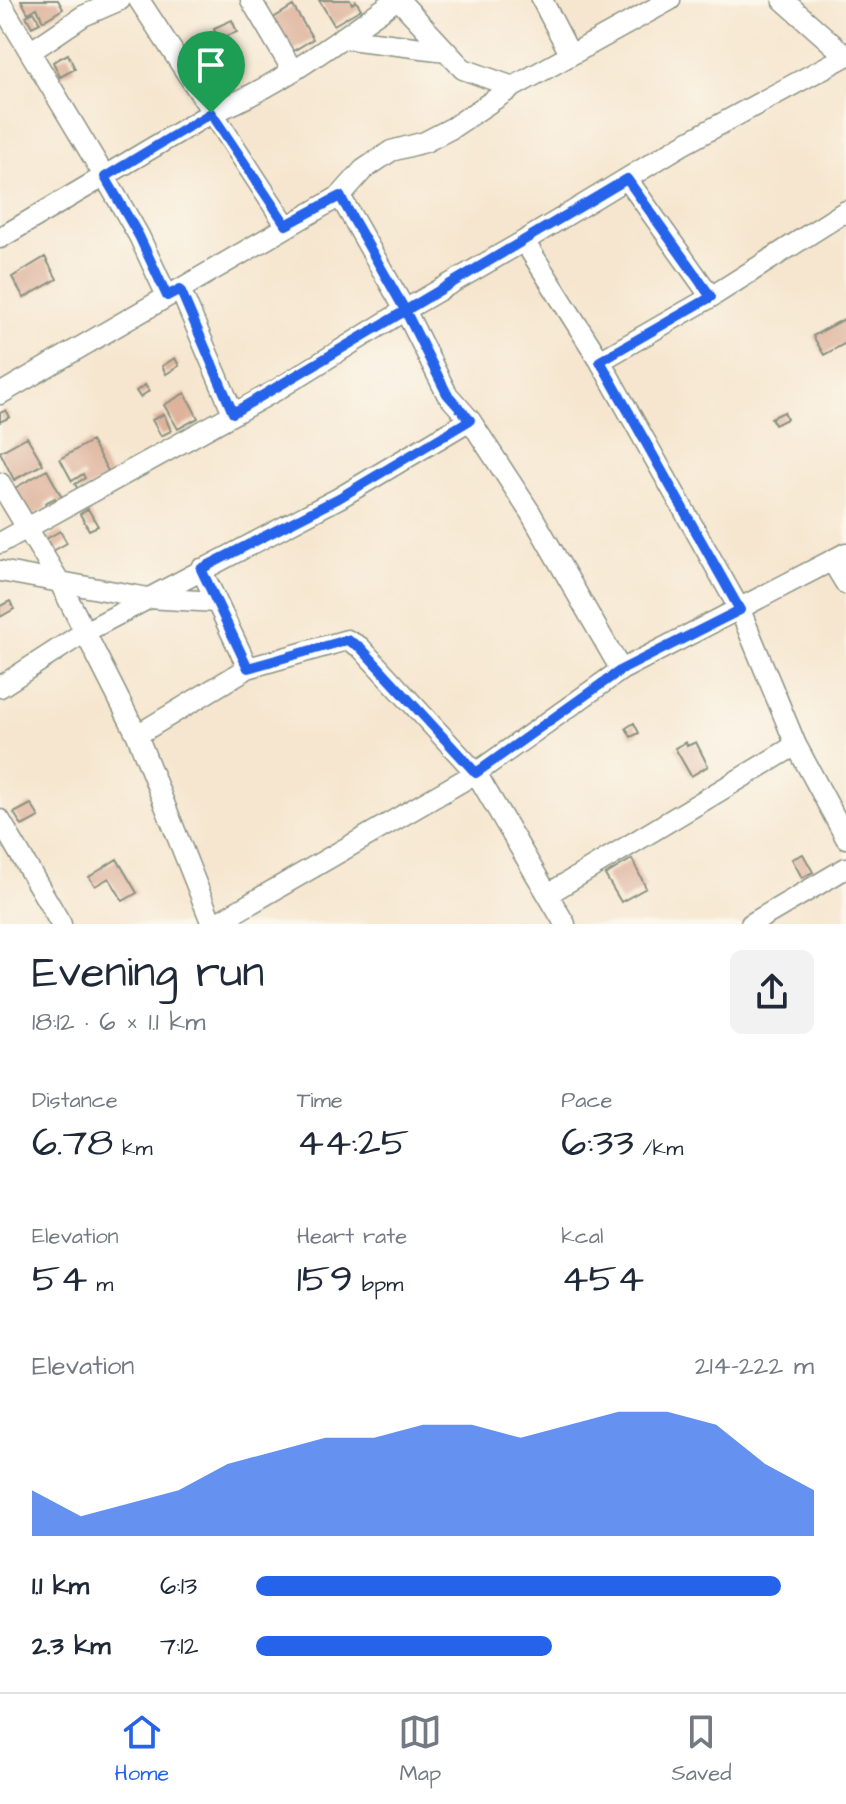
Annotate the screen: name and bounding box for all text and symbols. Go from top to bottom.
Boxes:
pin [177,31,245,113]
icon: arrive [189,43,233,87]
text: Evening run [32,943,264,1004]
button: share [730,950,814,1034]
text: 18:12 · 6 × 1.1 km [32,1004,206,1040]
text: Distance [32,1085,118,1116]
text: Time [297,1085,343,1116]
text: Pace [561,1085,612,1116]
text: 6.78 [32,1116,113,1171]
text: 44:25 [297,1116,409,1171]
text: 6:33 [561,1116,634,1171]
text: km [113,1133,153,1164]
text: /km [634,1133,683,1164]
text: Elevation [32,1221,119,1252]
text: Heart rate [297,1221,407,1252]
text: kcal [561,1221,603,1252]
text: 54 [32,1252,88,1307]
text: 159 [297,1252,353,1307]
text: 454 [561,1252,644,1307]
text: m [88,1269,113,1300]
text: bpm [353,1269,403,1300]
text: Elevation [32,1348,134,1384]
text: 214–222 m [695,1348,814,1384]
text: 1.1 km [32,1568,89,1604]
text: 6:13 [160,1568,197,1604]
text: 2.3 km [32,1628,110,1664]
text: 7:12 [160,1628,199,1664]
tab: Home [115,1710,169,1789]
tab: Map [398,1710,442,1789]
tab: Saved [672,1710,731,1789]

